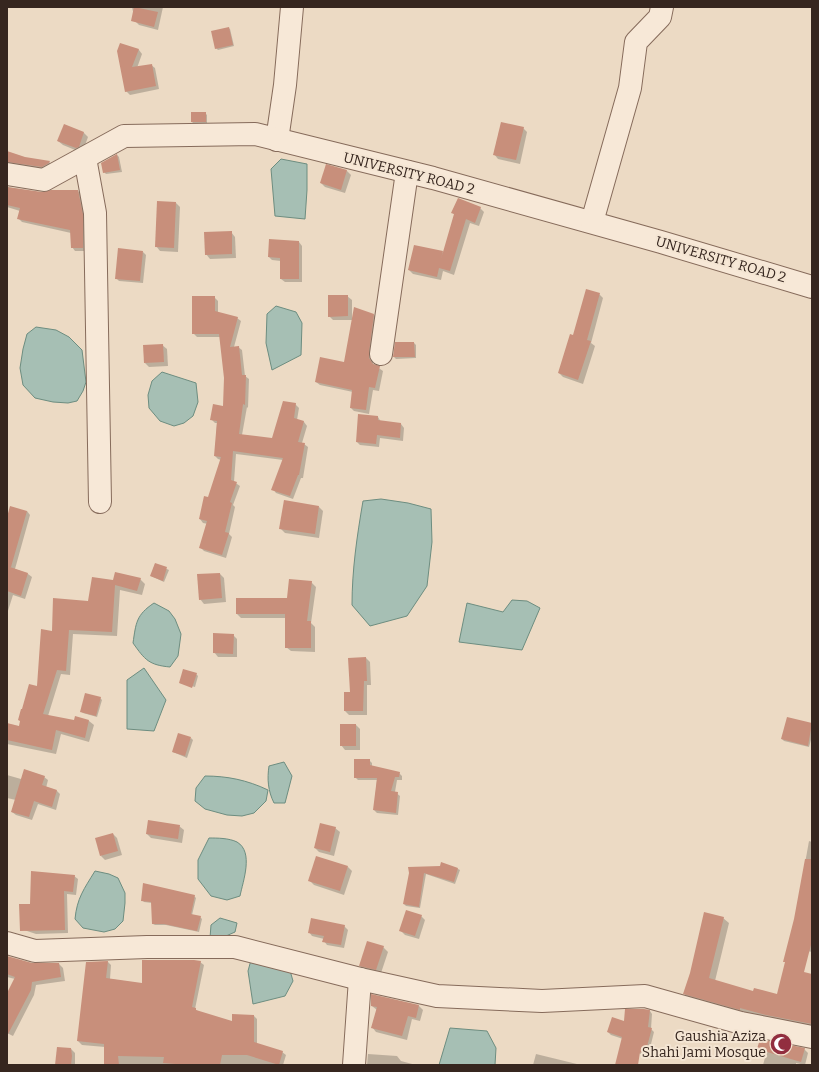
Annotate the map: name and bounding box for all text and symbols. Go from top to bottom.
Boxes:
street label: UNIVERSITY ROAD 2 [341,149,476,198]
street label: UNIVERSITY ROAD 2 [654,233,788,286]
place label: Gaushia Aziza Shahi Jami Mosque [642,1028,766,1061]
mosque icon: Gaushia Aziza Shahi Jami Mosque [768,1031,794,1057]

